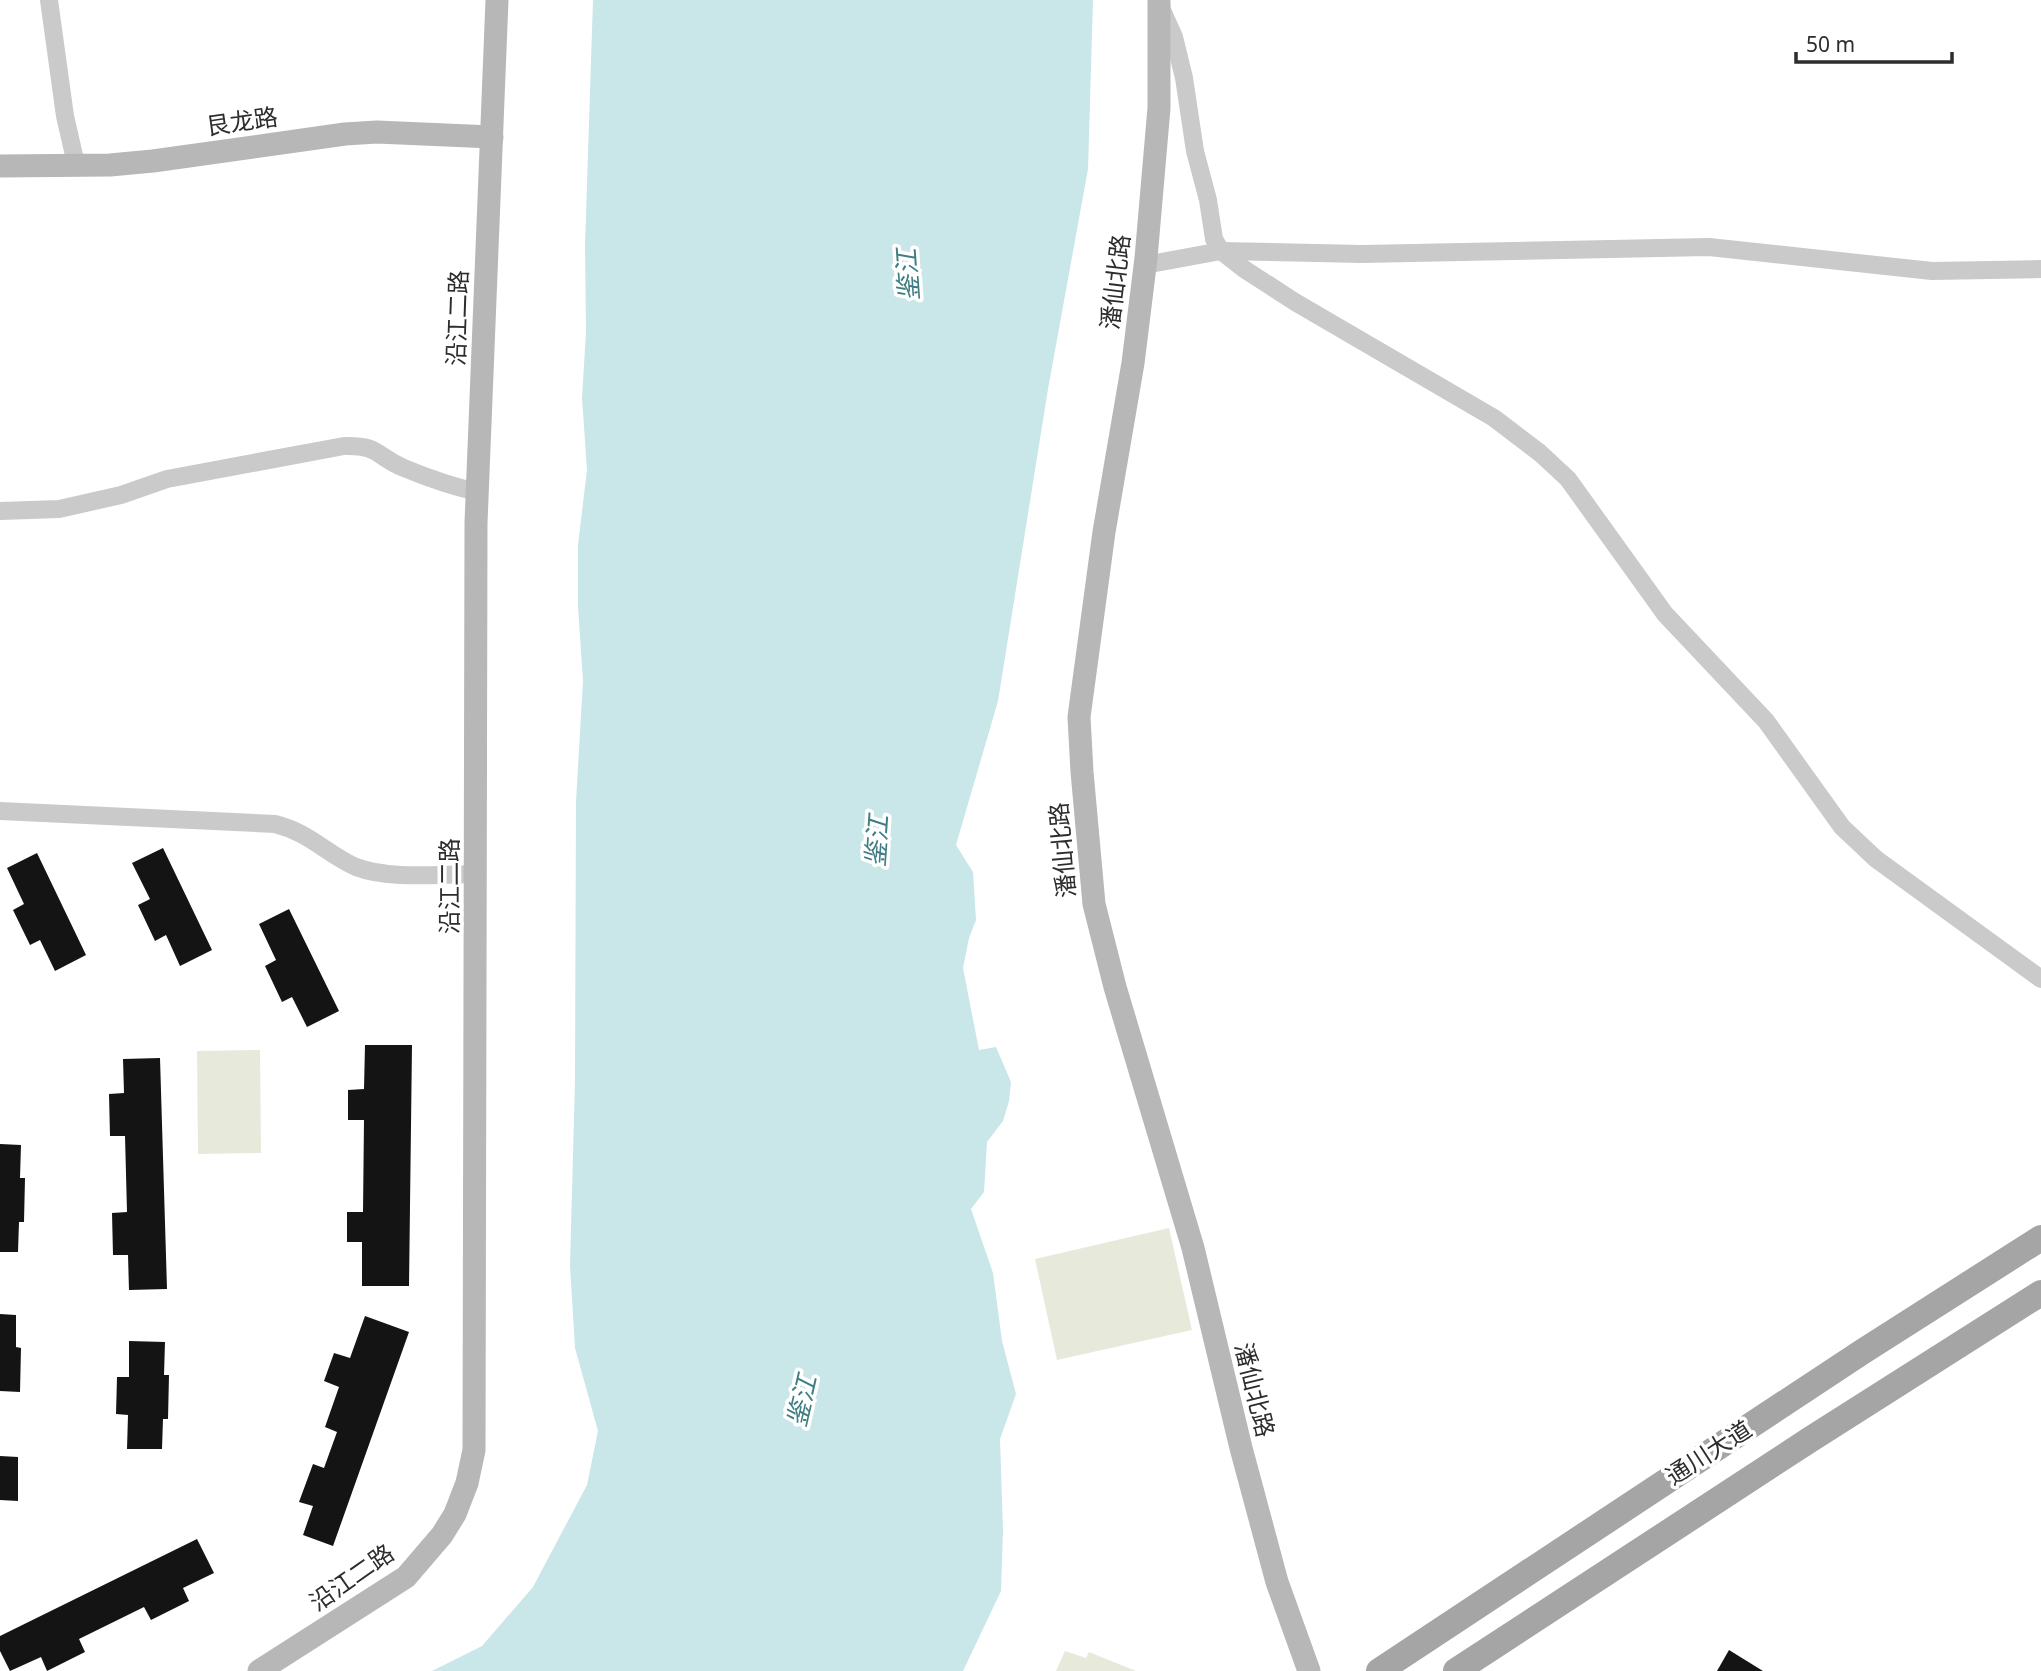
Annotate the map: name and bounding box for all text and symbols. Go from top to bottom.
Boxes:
scale bar [1796,21,1952,65]
text: 50 m [1806,30,1855,58]
street label: 艮龙路 [204,99,280,142]
street label: 潘仙北路 [1092,232,1137,331]
water label: 鉴江 [887,245,927,302]
street label: 沿江二路 [438,269,475,366]
street label: 潘仙北路 [1041,801,1082,899]
water label: 鉴江 [856,811,896,868]
street label: 沿江二路 [432,838,465,934]
street label: 潘仙北路 [1228,1339,1283,1440]
water label: 鉴江 [778,1368,825,1430]
street label: 通川大道 [1659,1412,1757,1492]
street label: 沿江二路 [302,1536,400,1618]

